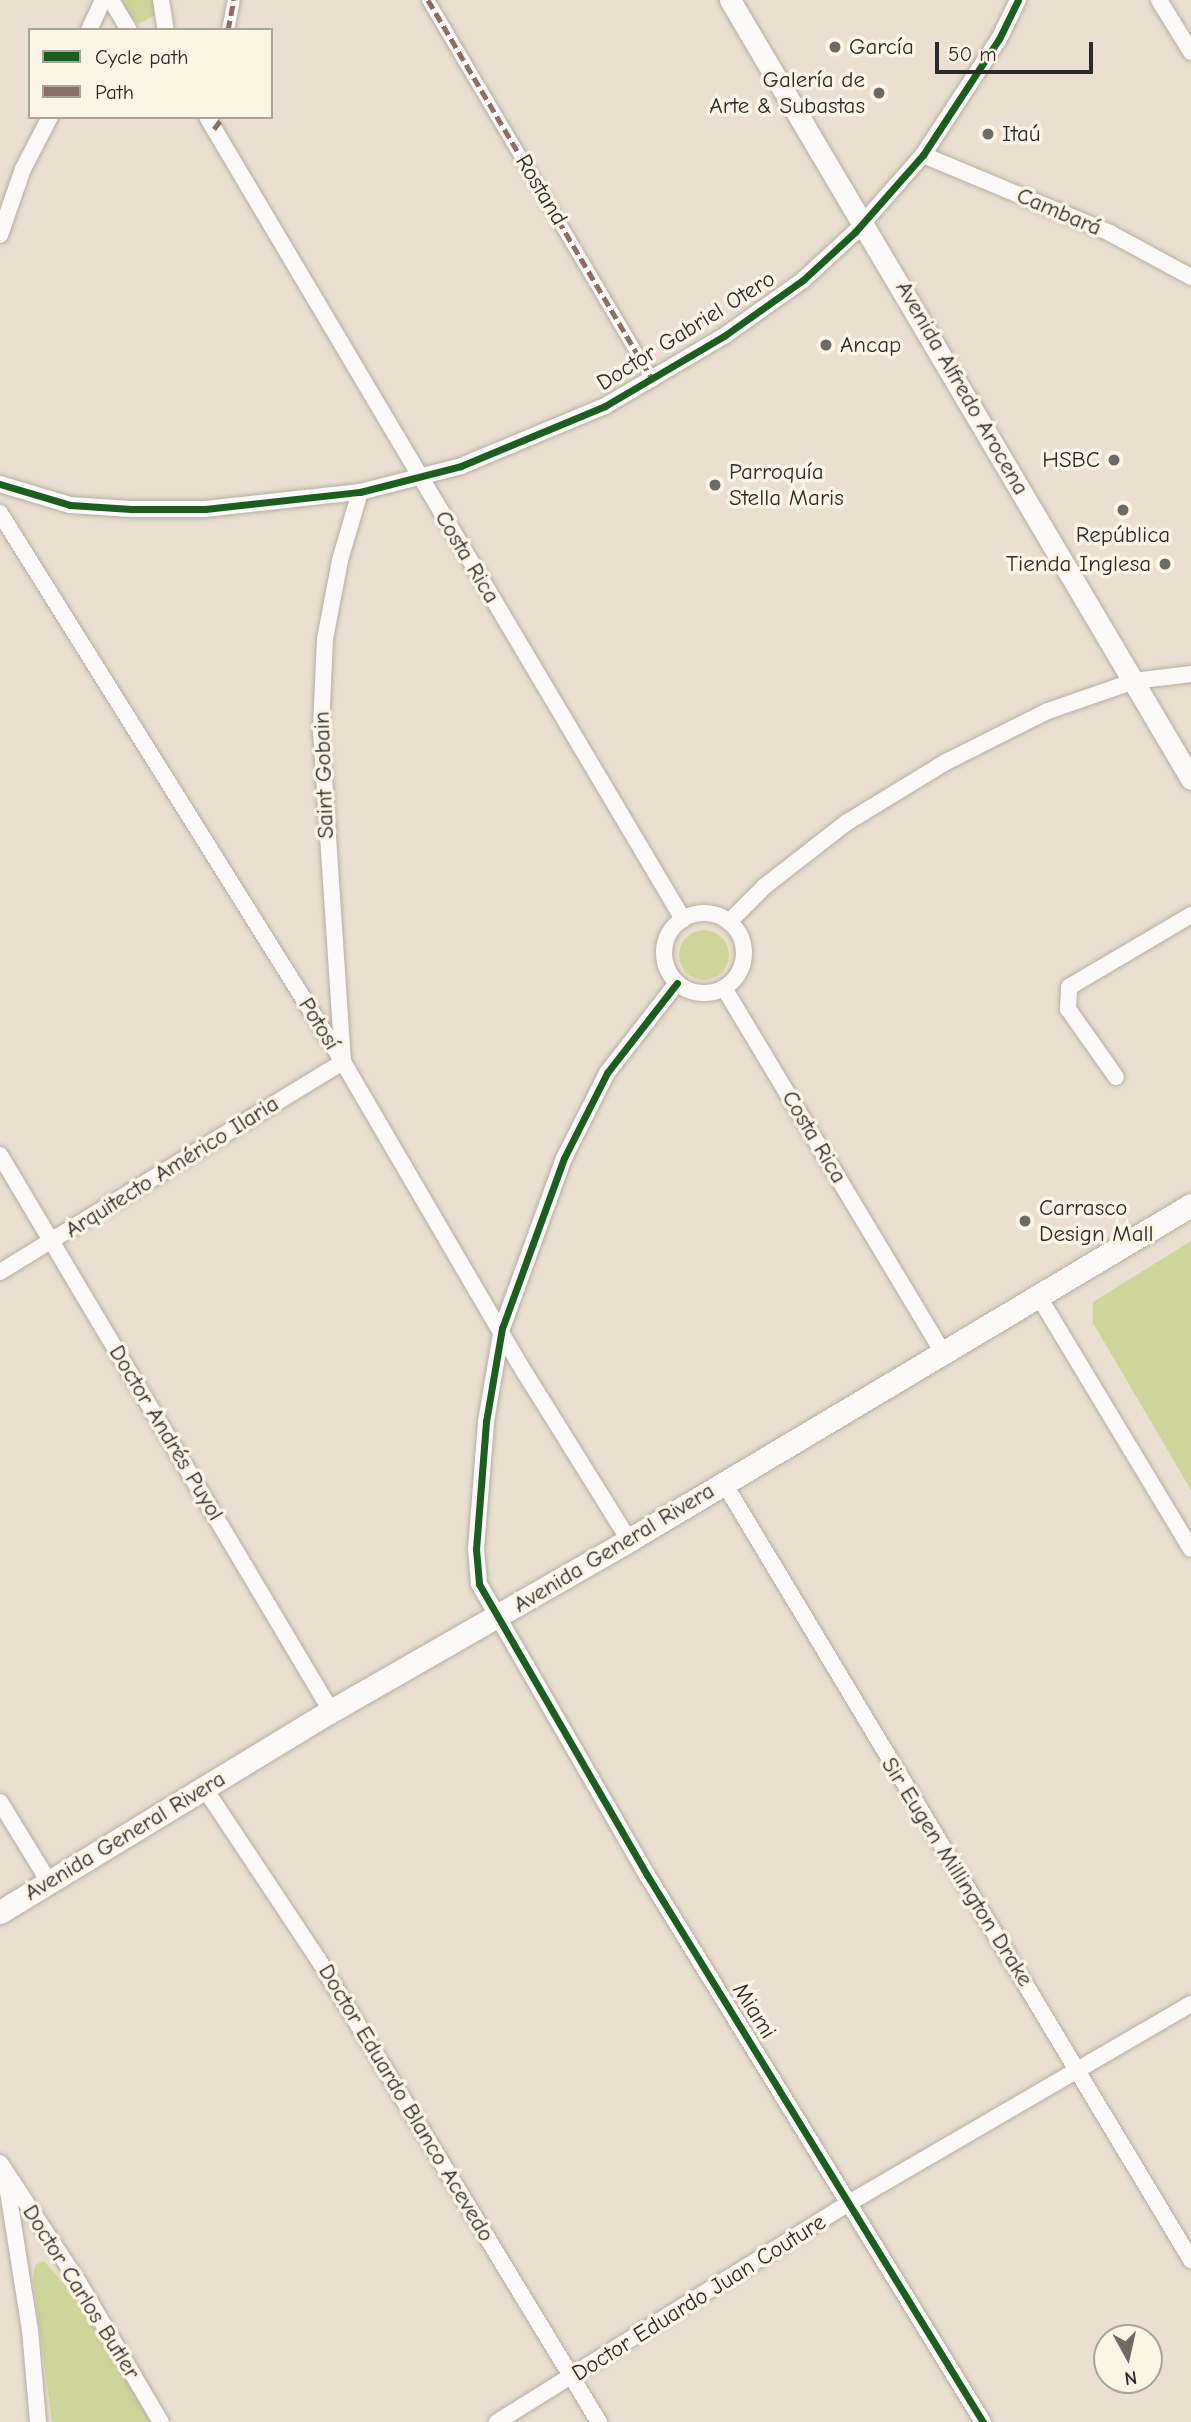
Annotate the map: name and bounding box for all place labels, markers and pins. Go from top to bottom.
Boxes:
place label: García [849,33,914,61]
marker: García [827,39,843,55]
place label: Galería de Arte & Subastas [709,66,865,120]
marker: Galería de Arte & Subastas [871,85,887,101]
place label: Itaú [1002,120,1041,148]
marker: Itaú [980,126,996,142]
place label: Ancap [840,331,901,359]
marker: Ancap [818,337,834,353]
place label: HSBC [1042,446,1100,474]
marker: HSBC [1106,452,1122,468]
place label: Parroquía Stella Maris [729,458,844,512]
marker: Parroquía Stella Maris [707,477,723,493]
marker: República [1115,502,1131,518]
place label: República [1076,521,1170,549]
place label: Tienda Inglesa [1006,550,1151,578]
marker: Tienda Inglesa [1157,556,1173,572]
place label: Carrasco Design Mall [1039,1194,1154,1248]
marker: Carrasco Design Mall [1017,1213,1033,1229]

